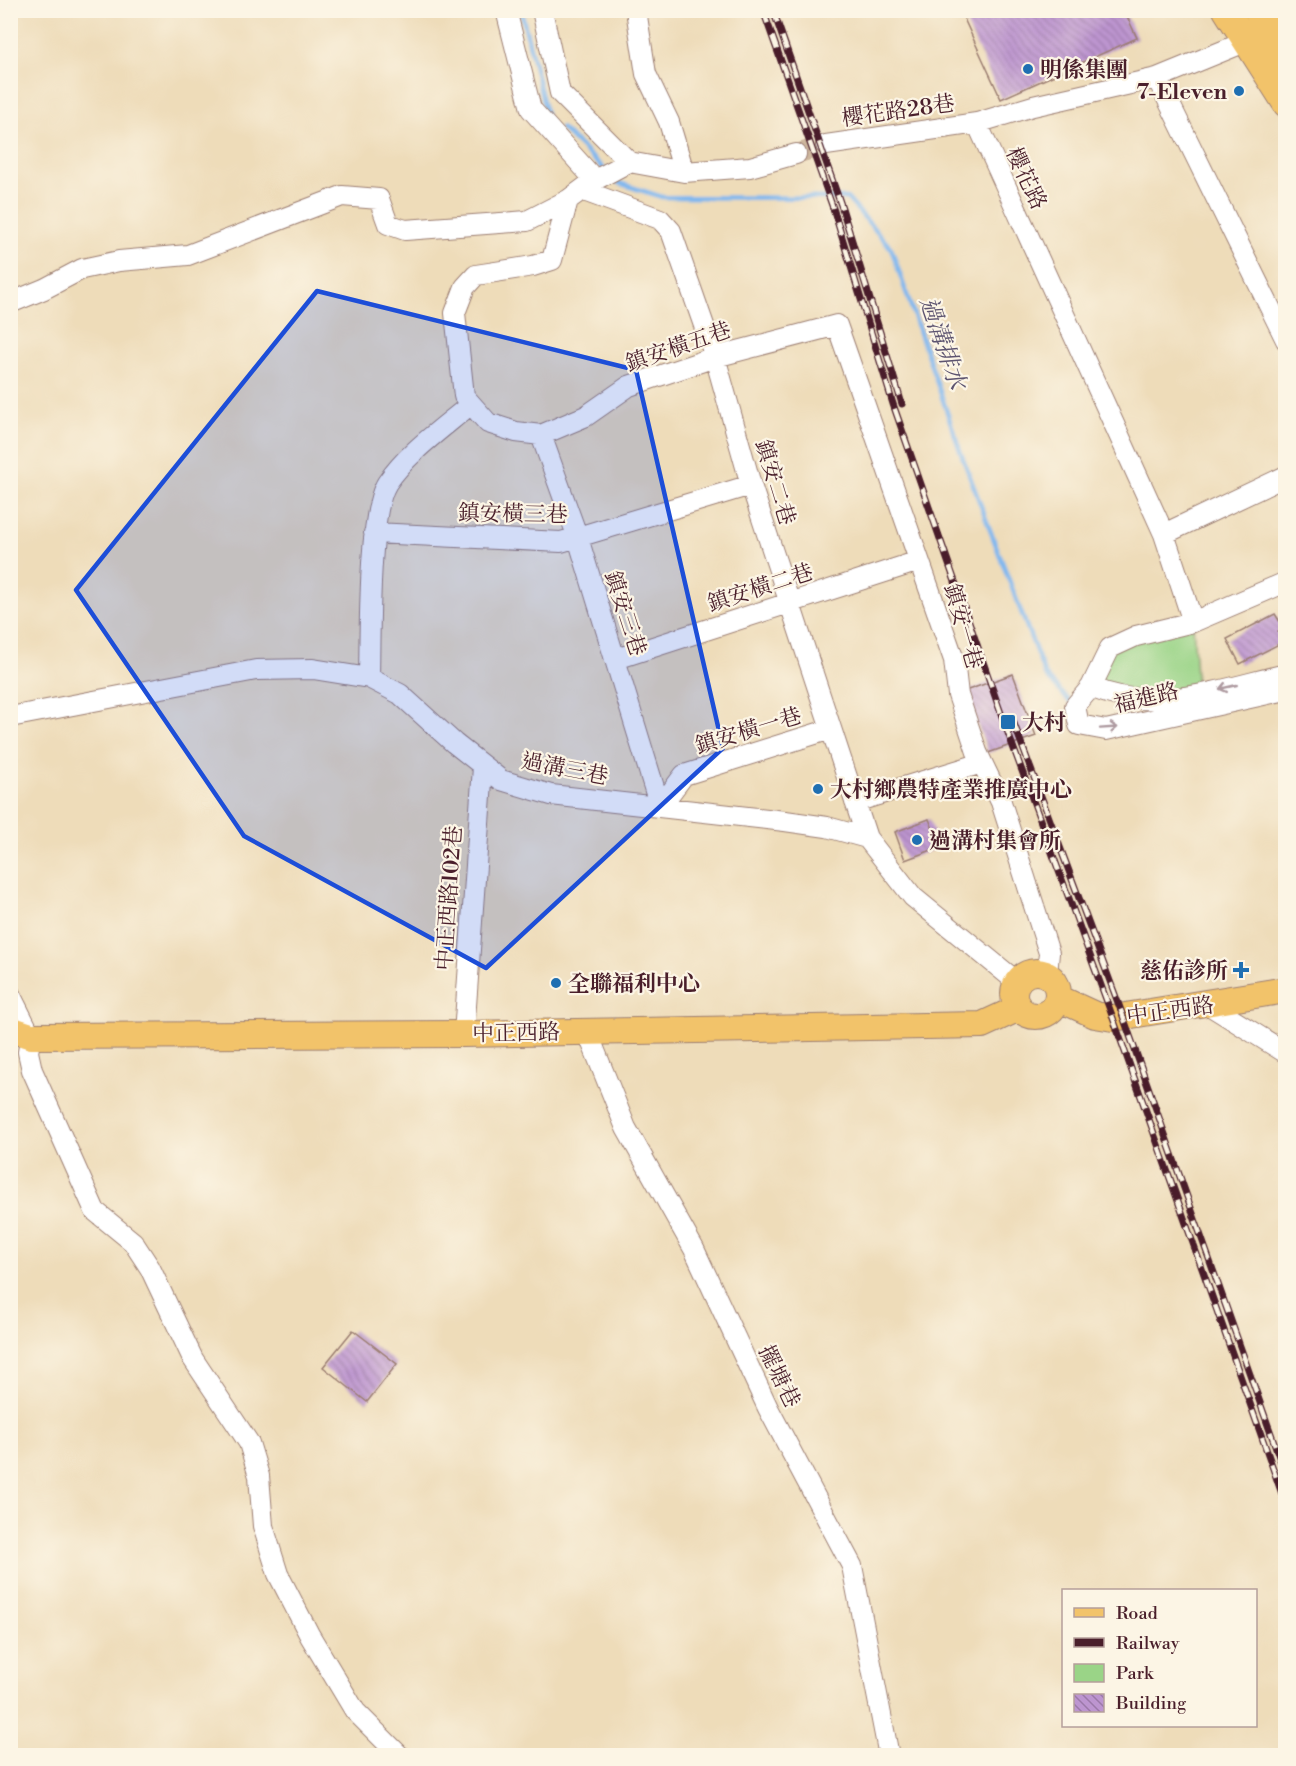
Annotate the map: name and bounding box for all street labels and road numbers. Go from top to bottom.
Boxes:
street label: 櫻花路28巷 [840,90,957,133]
street label: 櫻花路 [999,143,1052,214]
street label: 鎮安橫五巷 [622,317,735,378]
street label: 鎮安二巷 [749,436,800,528]
street label: 鎮安橫三巷 [458,500,568,529]
street label: 鎮安橫二巷 [704,559,817,618]
street label: 鎮安三巷 [598,567,651,659]
street label: 鎮安一巷 [937,580,988,672]
street label: 福進路 [1111,678,1182,719]
street label: 鎮安橫一巷 [692,702,805,760]
street label: 過溝三巷 [519,748,610,791]
street label: 中正西路102巷 [431,825,468,972]
street label: 中正西路 [1125,992,1216,1031]
street label: 中正西路 [472,1019,560,1048]
street label: 擺塘巷 [752,1341,805,1412]

